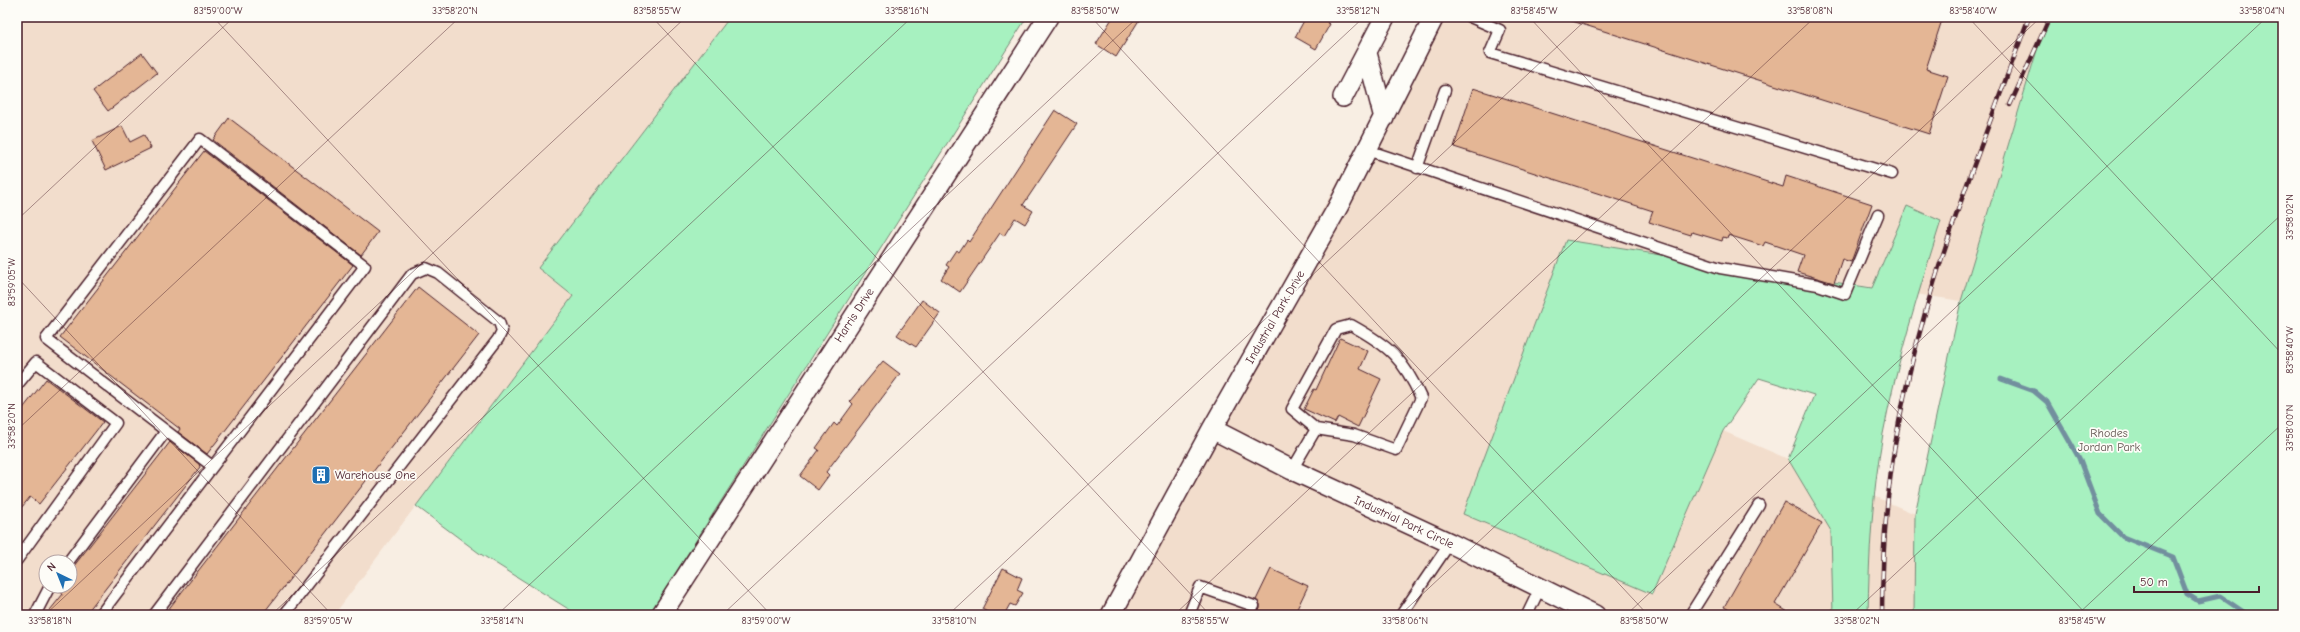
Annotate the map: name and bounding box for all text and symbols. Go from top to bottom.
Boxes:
text: 83°59'00"W [194,5,243,17]
text: 33°58'20"N [432,5,478,17]
text: 83°58'55"W [633,5,681,17]
text: 33°58'16"N [885,5,929,17]
text: 83°58'50"W [1071,5,1119,17]
text: 33°58'12"N [1336,5,1380,17]
text: 83°58'45"W [1511,5,1558,17]
text: 33°58'08"N [1787,5,1833,17]
text: 83°58'40"W [1949,5,1997,17]
text: 33°58'04"N [2239,5,2285,17]
text: 33°58'02"N [2284,194,2296,240]
text: 83°59'05"W [6,258,18,306]
street label: Industrial Park Drive [1243,268,1307,366]
street label: Harris Drive [831,285,877,345]
text: 83°58'40"W [2284,326,2296,374]
text: 33°58'20"N [6,403,18,449]
text: 33°58'00"N [2284,405,2296,451]
park label: Rhodes Jordan Park [2078,426,2140,454]
building icon: Warehouse One [310,464,332,486]
place label: Warehouse One [335,468,416,482]
street label: Industrial Park Circle [1352,493,1456,551]
north arrow [38,554,78,594]
text: N [44,560,59,574]
scale bar [2134,568,2259,594]
text: 50 m [2140,575,2168,589]
text: 33°58'18"N [28,615,72,627]
text: 83°59'05"W [304,615,352,627]
text: 33°58'14"N [480,615,524,627]
text: 83°59'00"W [742,615,791,627]
text: 33°58'10"N [932,615,976,627]
text: 83°58'55"W [1181,615,1229,627]
text: 33°58'06"N [1382,615,1428,627]
text: 83°58'50"W [1620,615,1668,627]
text: 33°58'02"N [1834,615,1880,627]
text: 83°58'45"W [2059,615,2106,627]

